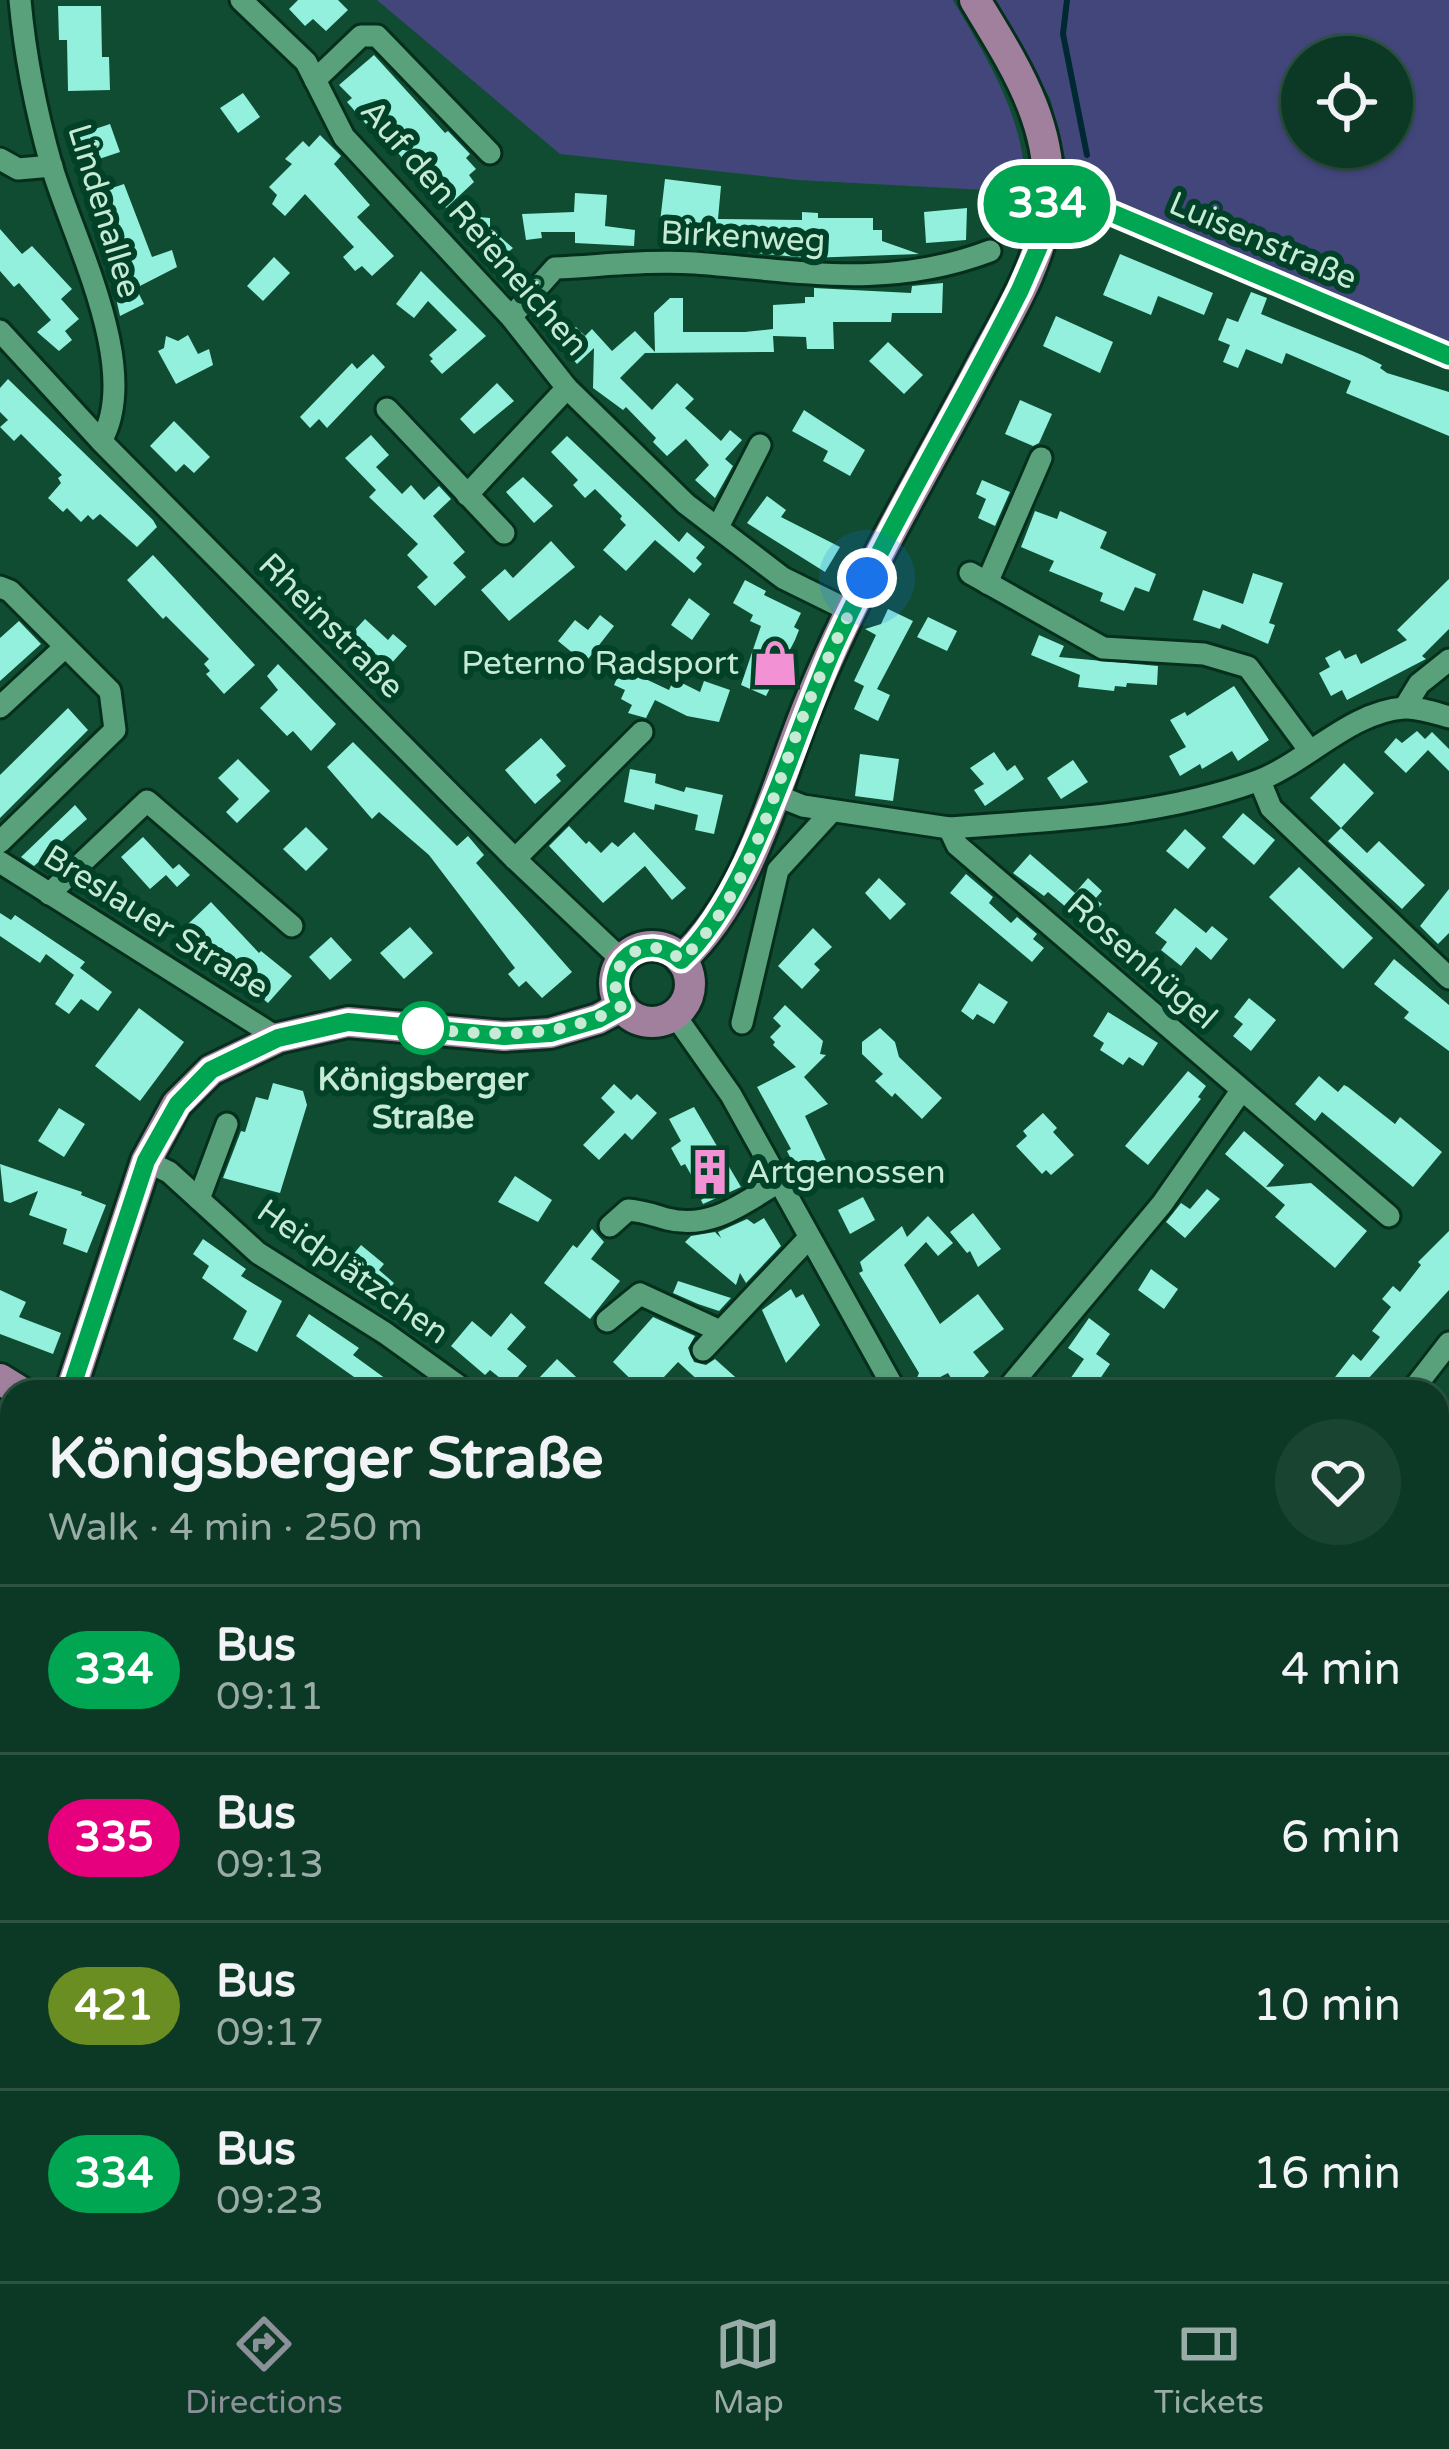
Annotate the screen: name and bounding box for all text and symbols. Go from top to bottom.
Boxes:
map controls [1281,36,1413,168]
button: locate [1281,36,1413,168]
street label: Auf den Reieneichen [352,92,596,364]
street label: Lindenallee [59,120,149,302]
line badge: 334 [978,165,1116,243]
text: 334 [1007,178,1087,229]
street label: Luisenstraße [1163,184,1363,298]
street label: Birkenweg [660,213,826,261]
street label: Rheinstraße [250,545,412,707]
your location [837,548,897,608]
shop icon: Peterno Radsport [750,638,800,688]
place label: Peterno Radsport [461,644,739,683]
street label: Breslauer Straße [36,837,276,1007]
street label: Rosenhügel [1059,886,1225,1038]
marker: Königsberger Straße [398,1003,448,1053]
place label: Königsberger Straße [318,1060,529,1137]
building icon: Artgenossen [685,1147,735,1197]
place label: Artgenossen [746,1153,946,1192]
street label: Heidplätzchen [250,1192,456,1352]
button: heart [1275,1419,1401,1545]
text: Königsberger Straße [48,1425,604,1493]
text: Walk · 4 min · 250 m [48,1504,423,1551]
text: Bus [216,1619,296,1673]
text: 4 min [1281,1643,1401,1697]
text: 334 [74,1644,154,1695]
text: 09:11 [216,1673,324,1720]
text: Bus [216,1787,296,1841]
text: 6 min [1281,1811,1401,1865]
text: 335 [74,1812,154,1863]
text: 09:13 [216,1841,324,1888]
text: Bus [216,1955,296,2009]
text: 10 min [1253,1979,1401,2033]
text: 421 [74,1980,154,2031]
text: 09:17 [216,2009,324,2056]
text: Bus [216,2123,296,2177]
text: 16 min [1253,2147,1401,2201]
text: 334 [74,2148,154,2199]
text: 09:23 [216,2177,324,2224]
tab: Directions [185,2311,343,2422]
tab: Map [713,2311,784,2422]
tab: Tickets [1154,2311,1264,2422]

